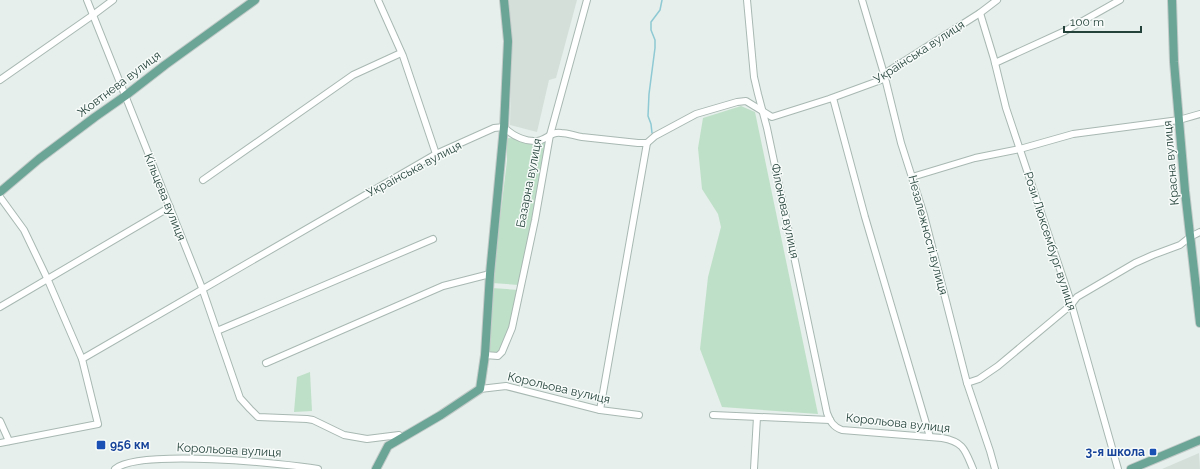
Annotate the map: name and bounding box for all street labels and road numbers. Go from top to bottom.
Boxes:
street label: Українська вулиця [871,17,967,87]
street label: Жовтнева вулиця [75,48,163,120]
street label: Красна вулиця [1160,120,1182,206]
street label: Базарна вулиця [513,137,545,229]
street label: Українська вулиця [364,138,464,200]
street label: Кільцева вулиця [141,151,189,243]
street label: Філонова вулиця [768,162,802,260]
street label: Рози Люксембург вулиця [1021,170,1079,312]
street label: Незалежності вулиця [905,174,951,296]
street label: Корольова вулиця [506,369,612,407]
street label: Корольова вулиця [845,411,951,435]
street label: Корольова вулиця [176,440,282,460]

